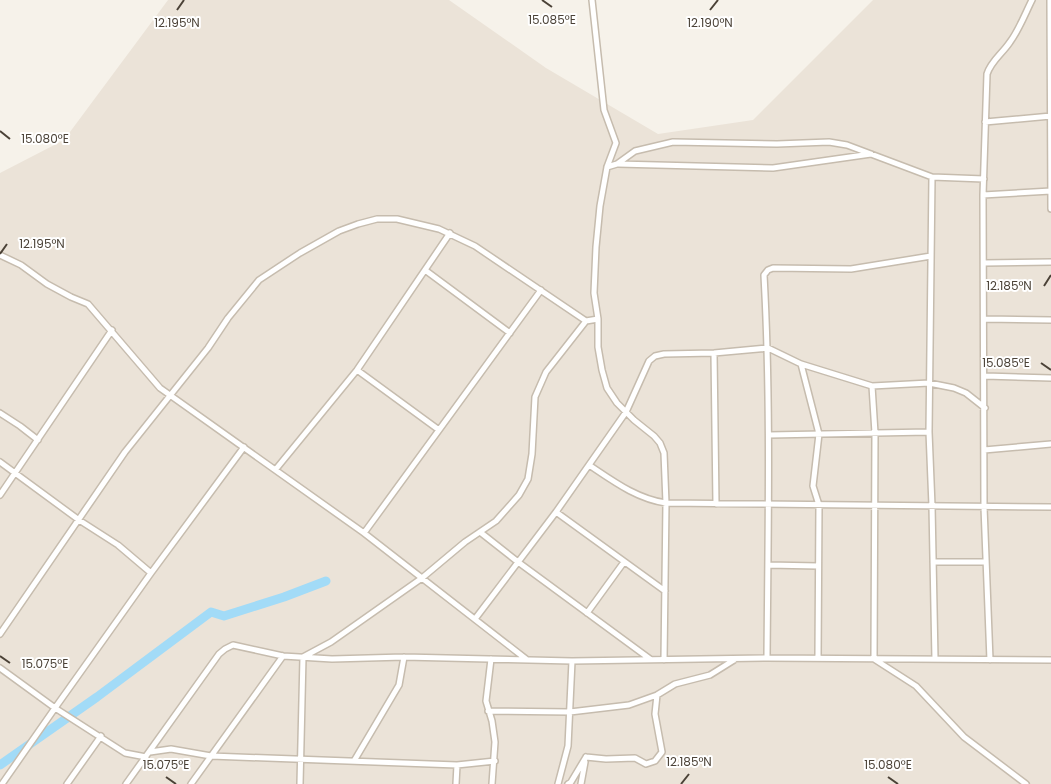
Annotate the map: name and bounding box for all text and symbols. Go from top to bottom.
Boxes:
text: 15.085°E [528,11,576,28]
text: 12.195°N [154,14,200,31]
text: 12.190°N [687,14,733,31]
text: 15.080°E [21,130,69,147]
text: 12.195°N [19,235,65,252]
text: 12.185°N [986,277,1032,294]
text: 15.085°E [982,354,1030,371]
text: 15.075°E [22,655,68,672]
text: 12.185°N [666,753,712,770]
text: 15.075°E [143,756,189,773]
text: 15.080°E [864,756,912,773]

